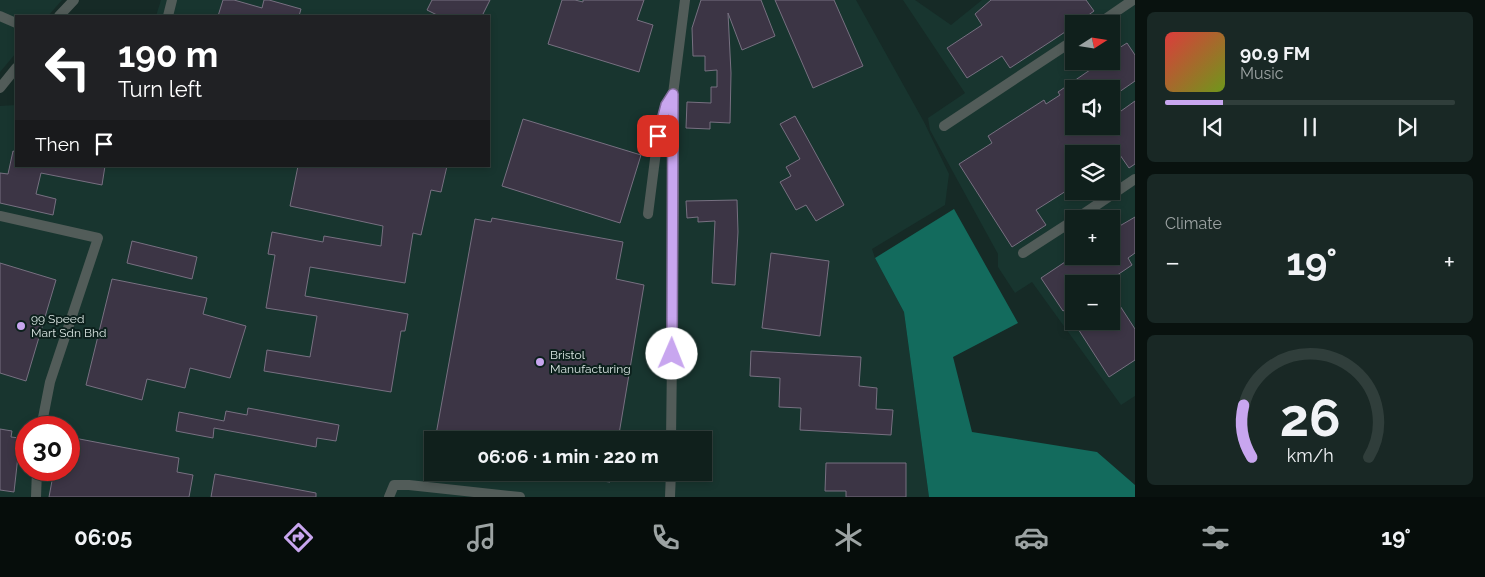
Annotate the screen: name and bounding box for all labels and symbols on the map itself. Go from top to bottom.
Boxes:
north arrow [1065,15,1120,70]
pin [637,115,679,157]
place label: 99 Speed Mart Sdn Bhd [31,312,107,340]
marker: 99 Speed Mart Sdn Bhd [15,320,27,332]
position arrow [645,327,697,379]
place label: Bristol Manufacturing [550,348,631,376]
marker: Bristol Manufacturing [534,356,546,368]
speed limit sign: 30 [15,416,80,481]

